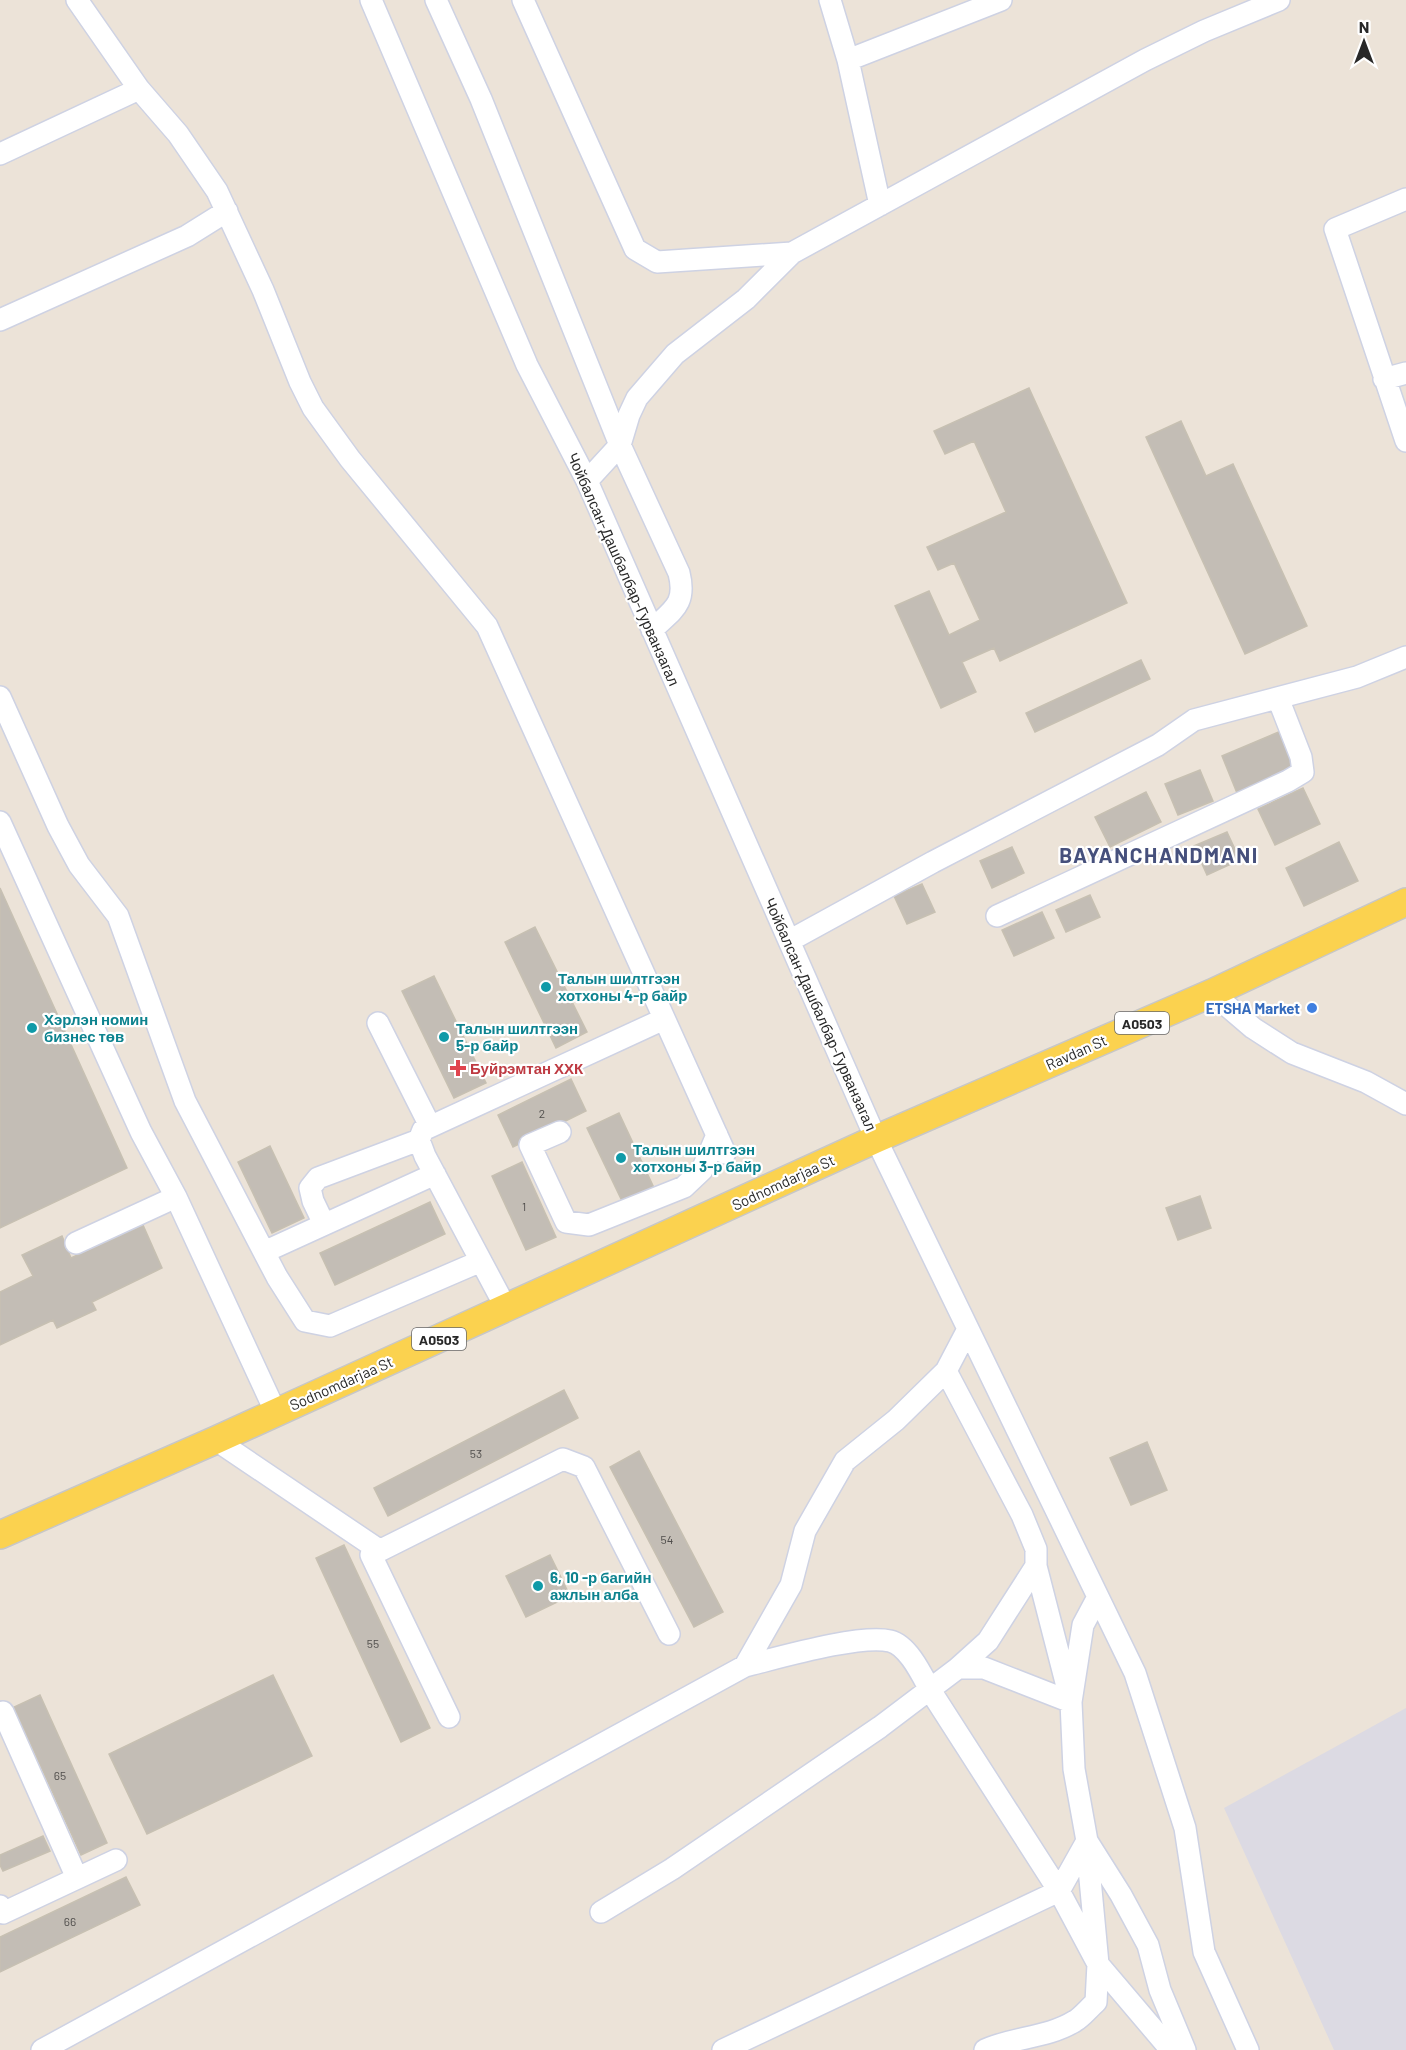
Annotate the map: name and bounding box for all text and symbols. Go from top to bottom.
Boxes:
north arrow [1334,12,1394,72]
text: N [1359,17,1369,36]
street label: Чойбалсан-Дашбалбар-Гурванзагал [564,450,684,688]
district label: BAYANCHANDMANI [1059,842,1259,867]
street label: Чойбалсан-Дашбалбар-Гурванзагал [761,895,881,1133]
place label: Талын шилтгээн хотхоны 4-р байр [558,969,687,1004]
marker: Талын шилтгээн хотхоны 4-р байр [539,980,553,994]
place label: ETSHA Market [1206,999,1300,1017]
marker: ETSHA Market [1305,1001,1319,1015]
place label: Хэрлэн номин бизнес төв [44,1010,148,1045]
road number: A0503 [1115,1012,1169,1034]
place label: Талын шилтгээн 5-р байр [456,1019,578,1054]
marker: Хэрлэн номин бизнес төв [25,1021,39,1035]
marker: Талын шилтгээн 5-р байр [437,1030,451,1044]
street label: Ravdan St [1043,1031,1109,1073]
place label: Буйрэмтан ХХК [470,1059,584,1077]
marker: Буйрэмтан ХХК [451,1061,465,1075]
house number: 2 [539,1106,545,1120]
place label: Талын шилтгээн хотхоны 3-р байр [633,1140,762,1175]
street label: Sodnomdarjaa St [729,1150,837,1214]
marker: Талын шилтгээн хотхоны 3-р байр [614,1151,628,1165]
house number: 1 [522,1199,526,1213]
road number: A0503 [412,1328,466,1350]
street label: Sodnomdarjaa St [287,1352,395,1414]
house number: 53 [470,1446,482,1460]
house number: 54 [661,1532,673,1546]
place label: 6, 10 -р багийн ажлын алба [550,1568,652,1603]
marker: 6, 10 -р багийн ажлын алба [531,1579,545,1593]
house number: 55 [367,1636,379,1650]
house number: 65 [54,1768,66,1782]
house number: 66 [64,1914,76,1928]

